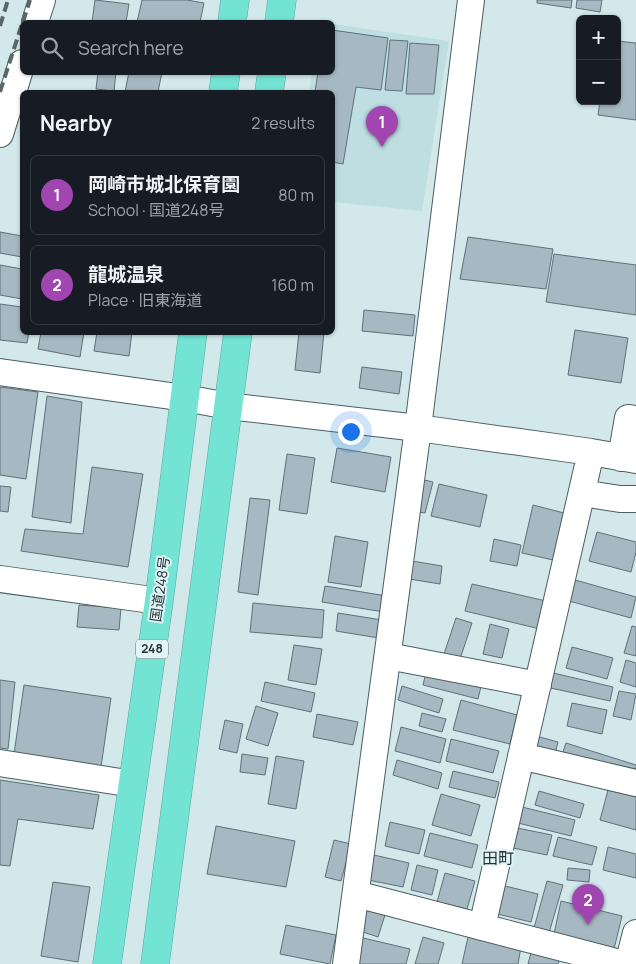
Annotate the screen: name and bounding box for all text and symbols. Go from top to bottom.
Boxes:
map controls [576,15,621,105]
button: + [576,15,621,60]
search box [20,20,335,75]
icon: search [38,34,66,62]
text: Search here [78,35,184,61]
button: − [576,60,621,105]
pin: 1 [366,106,398,147]
text: Nearby [40,109,112,137]
text: 2 results [251,112,315,134]
text: 岡崎市城北保育園 [88,171,240,197]
text: 1 [53,184,61,206]
text: 80 m [278,184,314,206]
text: School · 国道248号 [88,199,224,221]
text: 龍城温泉 [88,261,164,287]
text: 2 [52,274,62,296]
text: 160 m [271,274,314,296]
text: Place · 旧東海道 [88,289,202,311]
your location [338,419,364,445]
street label: 国道248号 [145,555,174,623]
road number: 248 [136,640,168,659]
district label: 田町 [482,847,514,869]
pin: 2 [572,884,604,925]

